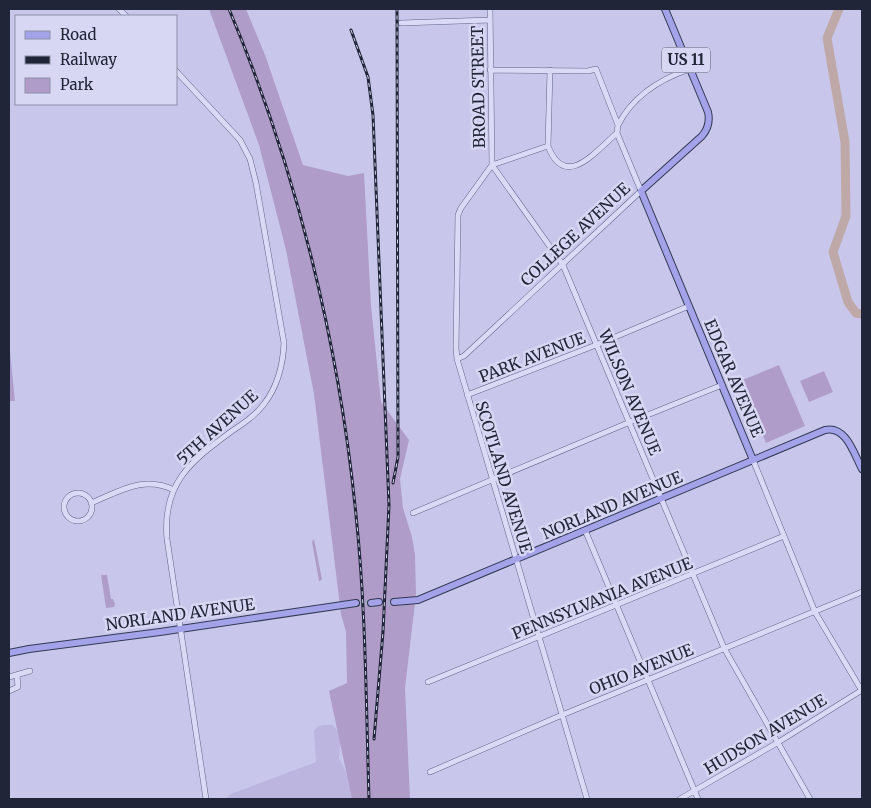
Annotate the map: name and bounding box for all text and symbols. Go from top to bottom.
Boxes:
legend [15,15,178,105]
text: Road [60,25,96,44]
street label: BROAD STREET [467,26,489,148]
road number: US 11 [662,48,710,72]
text: Railway [60,50,117,69]
text: Park [60,75,94,94]
street label: COLLEGE AVENUE [516,178,634,290]
street label: EDGAR AVENUE [700,316,768,441]
street label: WILSON AVENUE [594,325,666,459]
street label: PARK AVENUE [476,327,589,386]
street label: 5TH AVENUE [172,385,262,469]
street label: SCOTLAND AVENUE [471,398,537,556]
street label: NORLAND AVENUE [539,466,686,544]
street label: PENNSYLVANIA AVENUE [509,552,696,643]
street label: NORLAND AVENUE [104,594,257,634]
street label: OHIO AVENUE [586,639,697,699]
street label: HUDSON AVENUE [700,689,830,778]

